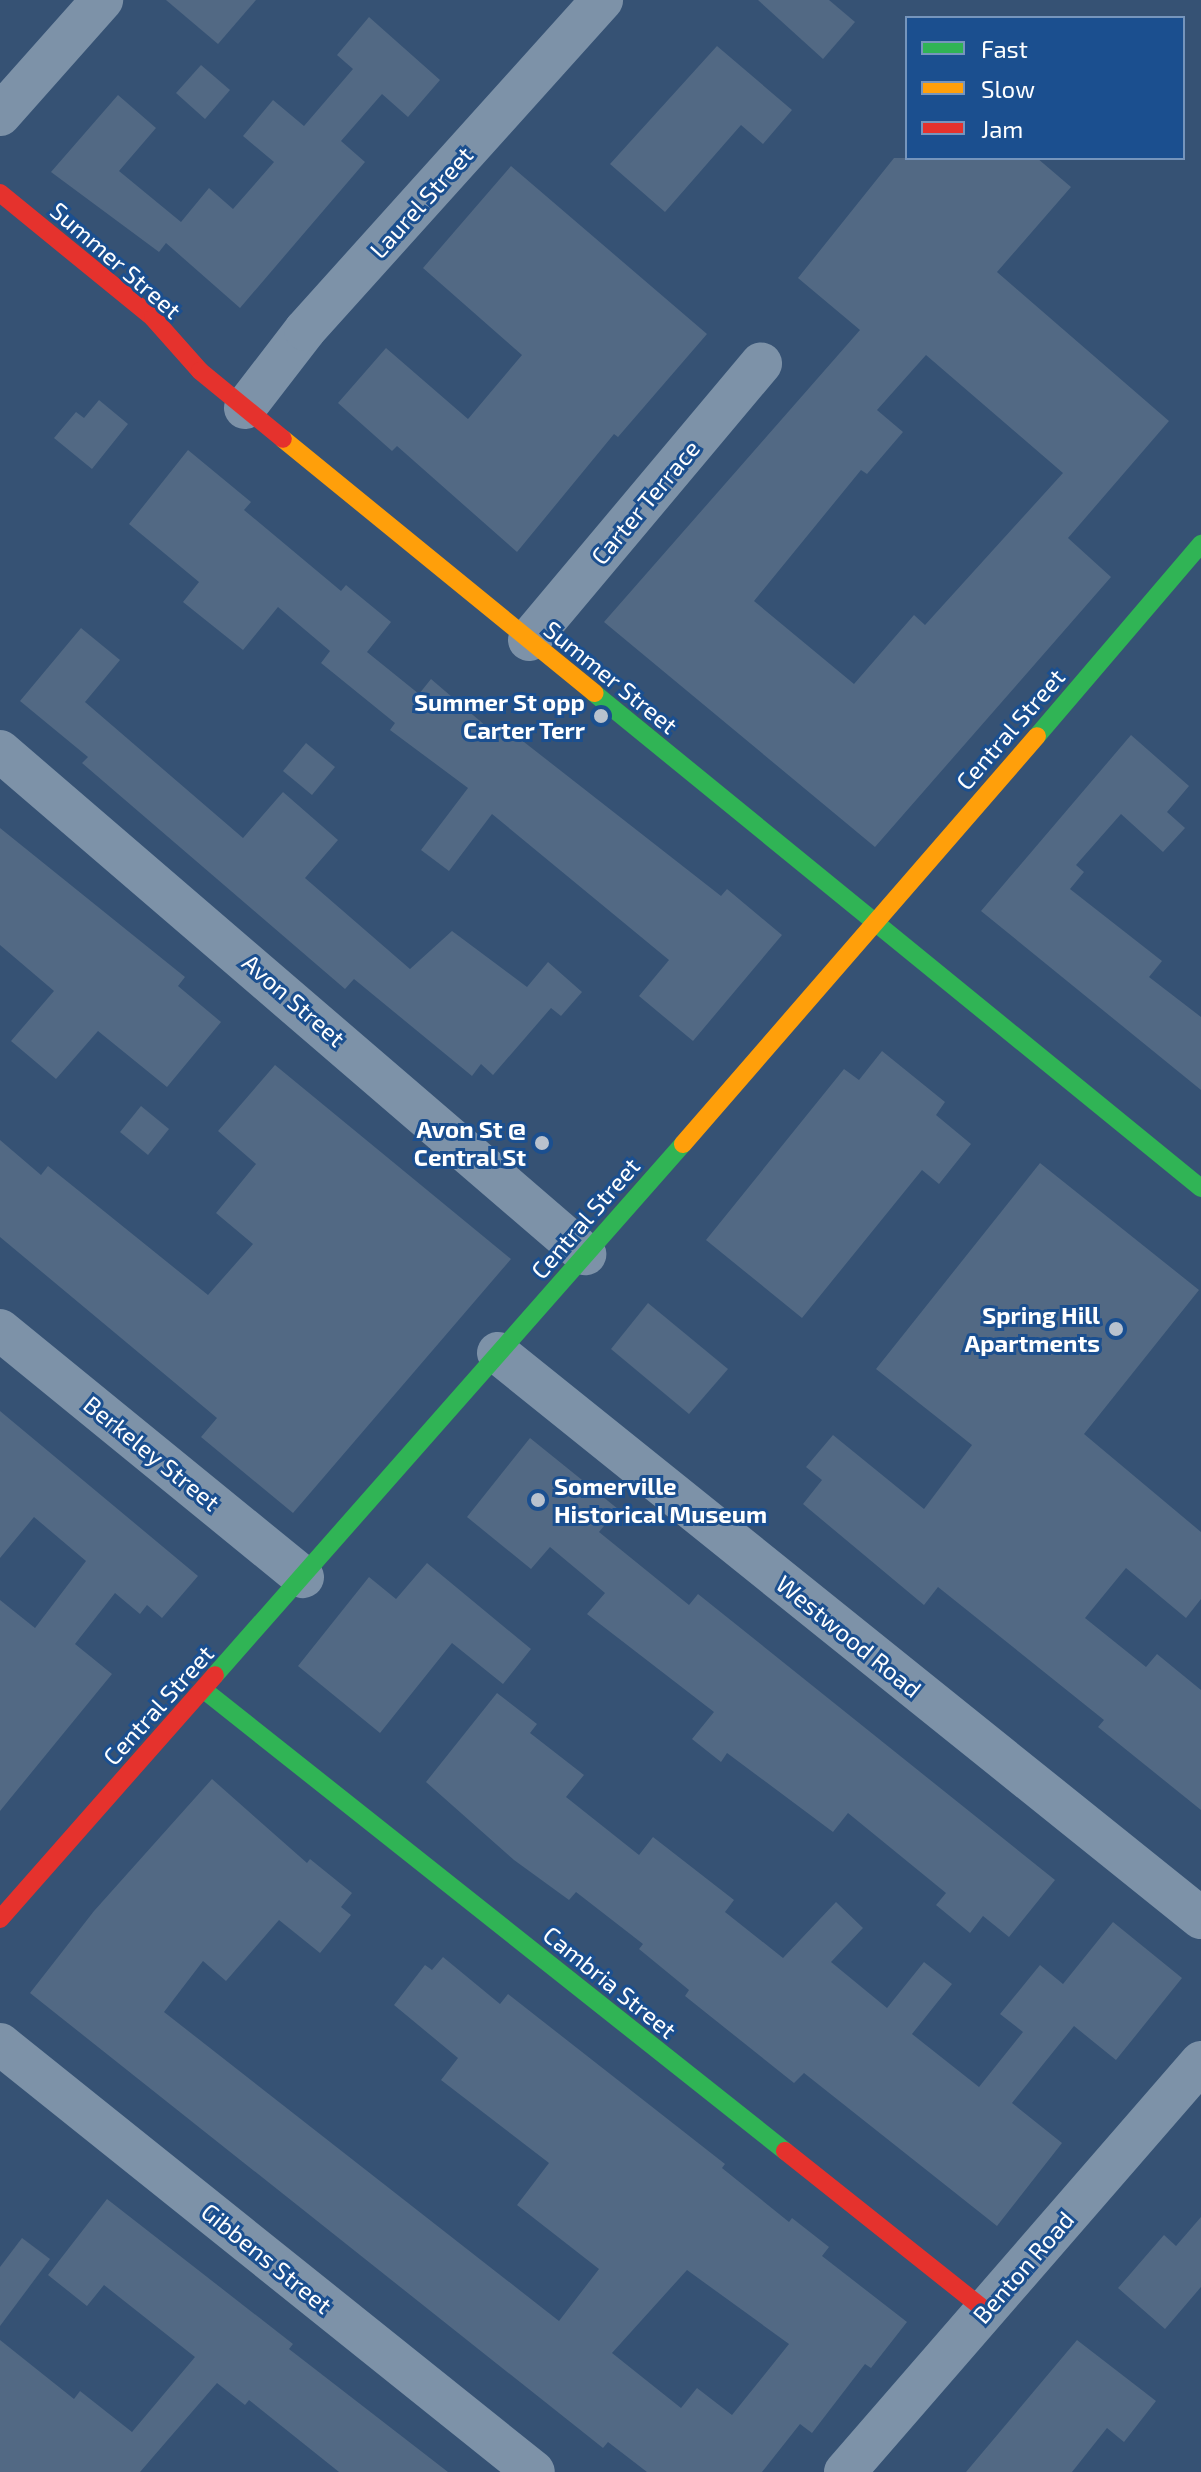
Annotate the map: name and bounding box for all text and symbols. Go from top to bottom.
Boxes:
legend [905,16,1185,160]
text: Fast [981,34,1028,63]
text: Slow [981,74,1035,103]
text: Jam [981,114,1023,143]
street label: Laurel Street [363,140,479,264]
street label: Summer Street [45,195,187,325]
street label: Carter Terrace [584,434,706,570]
street label: Summer Street [538,614,684,740]
street label: Central Street [949,662,1071,796]
place label: Summer St opp Carter Terr [413,688,585,744]
marker: Summer St opp Carter Terr [592,707,610,725]
street label: Avon Street [237,948,351,1052]
place label: Avon St @ Central St [413,1115,526,1171]
marker: Avon St @ Central St [533,1134,551,1152]
street label: Central Street [524,1151,646,1285]
place label: Spring Hill Apartments [964,1301,1100,1357]
marker: Spring Hill Apartments [1107,1320,1125,1338]
street label: Berkeley Street [78,1389,226,1517]
place label: Somerville Historical Museum [554,1472,768,1528]
marker: Somerville Historical Museum [529,1491,547,1509]
street label: Westwood Road [771,1569,927,1703]
street label: Central Street [97,1639,219,1771]
street label: Cambria Street [538,1920,682,2044]
street label: Gibbens Street [196,2197,338,2319]
street label: Benton Road [967,2205,1079,2329]

